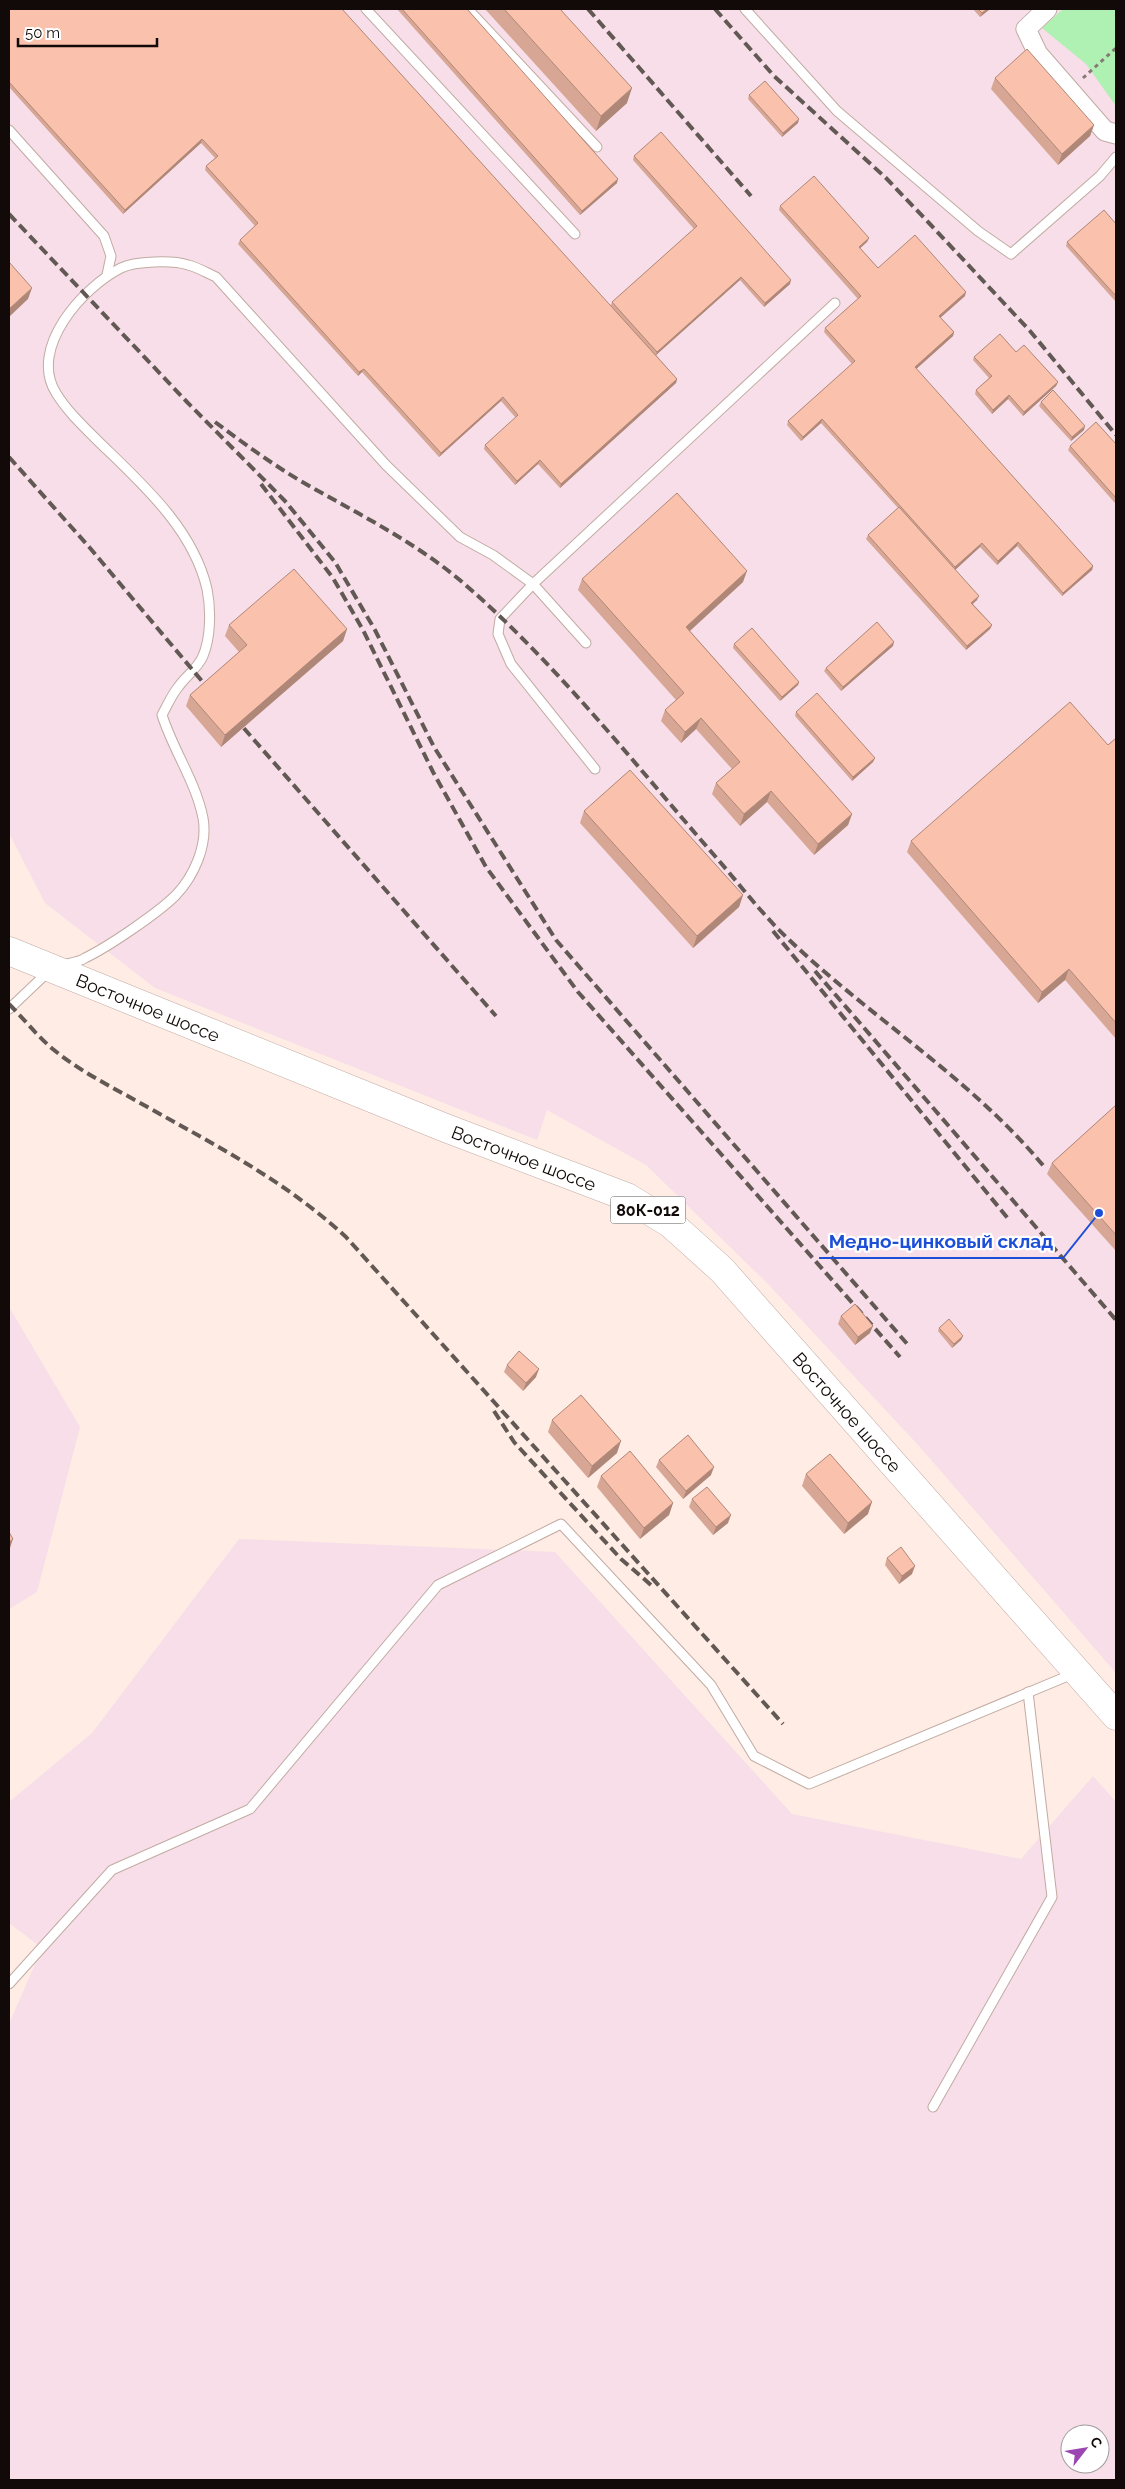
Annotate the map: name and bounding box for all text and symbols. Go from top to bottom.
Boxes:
scale bar [18,15,156,47]
text: 50 m [25,24,60,42]
street label: Восточное шоссе [73,969,223,1046]
street label: Восточное шоссе [449,1121,600,1195]
road number: 80К-012 [610,1196,686,1224]
callout: Медно-цинковый склад [819,1224,1063,1258]
text: Медно-цинковый склад [829,1230,1053,1252]
street label: Восточное шоссе [789,1348,906,1477]
north arrow [1060,2424,1110,2474]
text: С [1087,2434,1106,2451]

